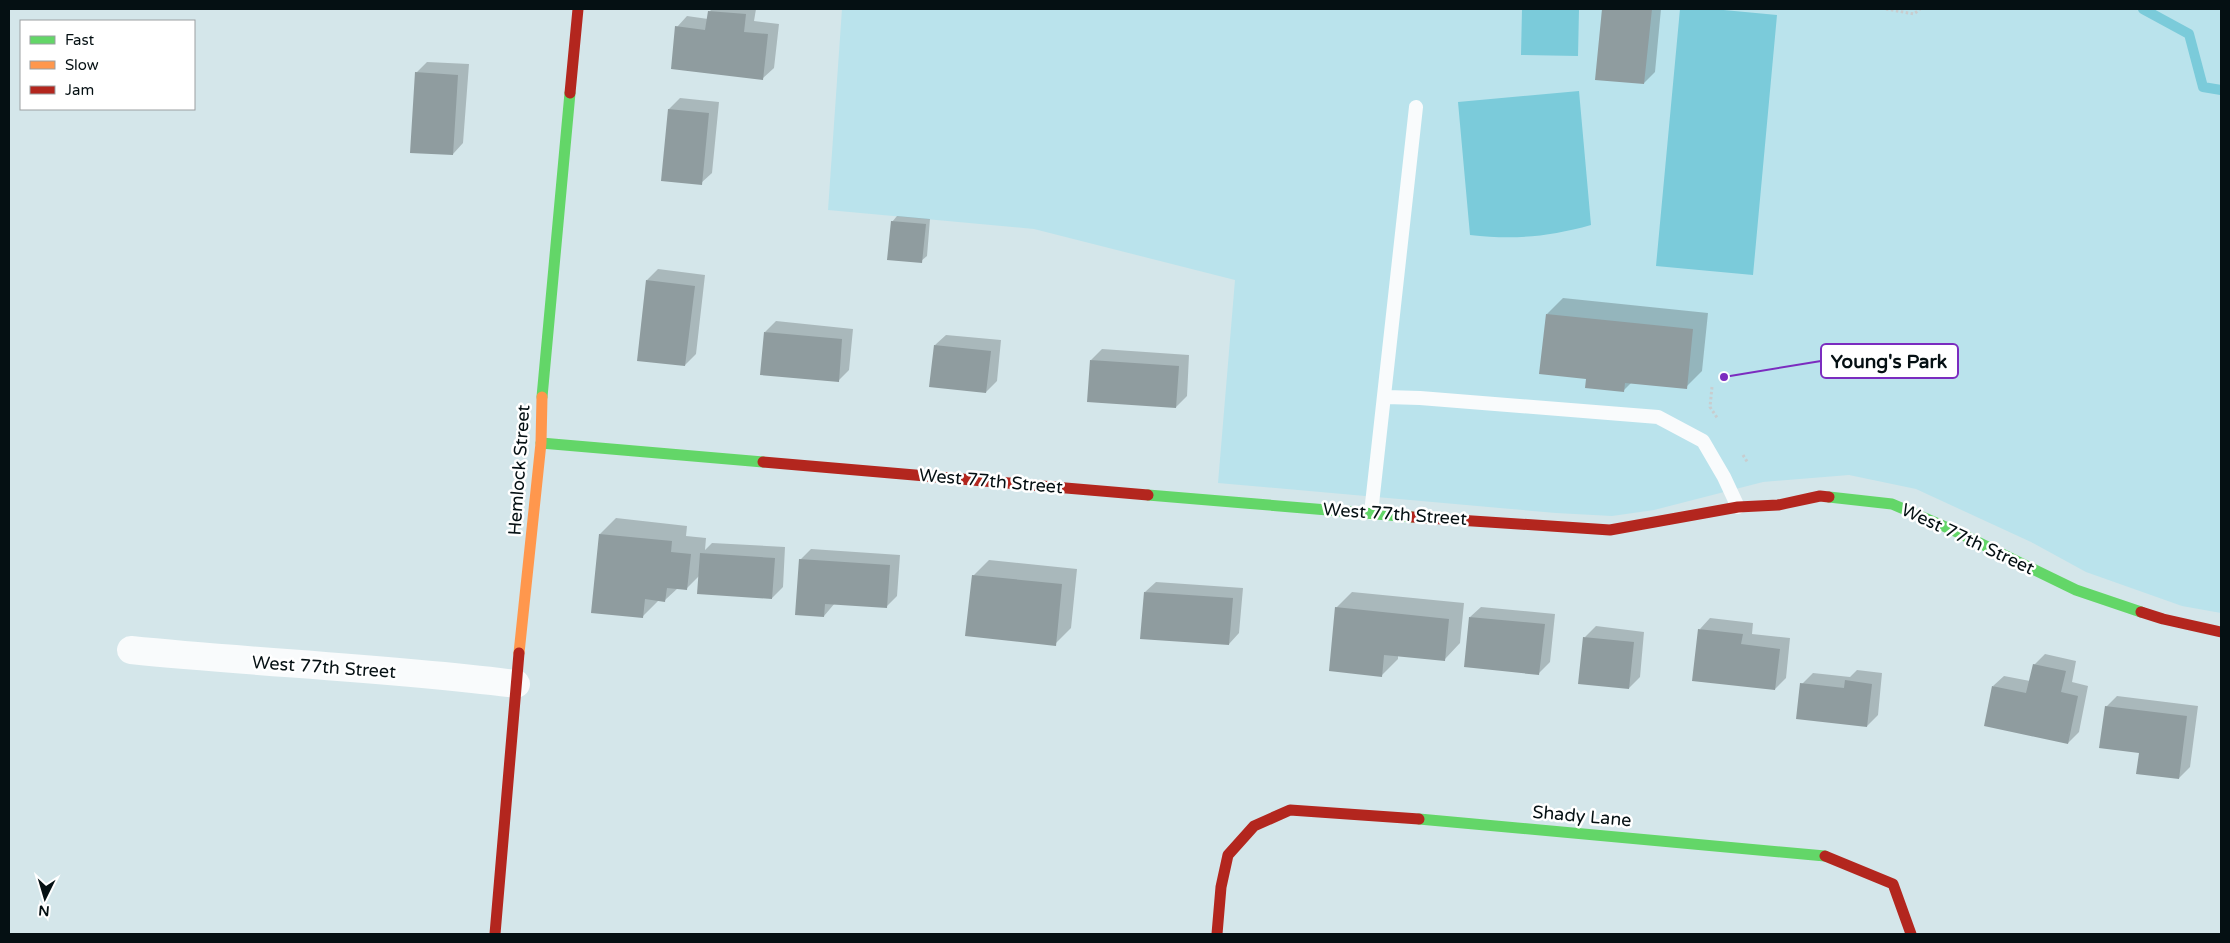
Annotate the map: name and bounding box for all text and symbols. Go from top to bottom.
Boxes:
legend [20,20,195,110]
text: Fast [65,31,95,49]
text: Slow [65,56,99,74]
text: Jam [65,81,94,99]
callout: Young's Park [1821,344,1958,378]
text: Young's Park [1831,351,1948,374]
street label: Hemlock Street [503,404,535,536]
street label: West 77th Street [918,464,1064,498]
street label: West 77th Street [1322,498,1468,530]
street label: West 77th Street [1898,499,2038,580]
street label: West 77th Street [251,651,397,683]
street label: Shady Lane [1532,801,1632,831]
north arrow [20,873,70,923]
text: N [38,901,50,919]

